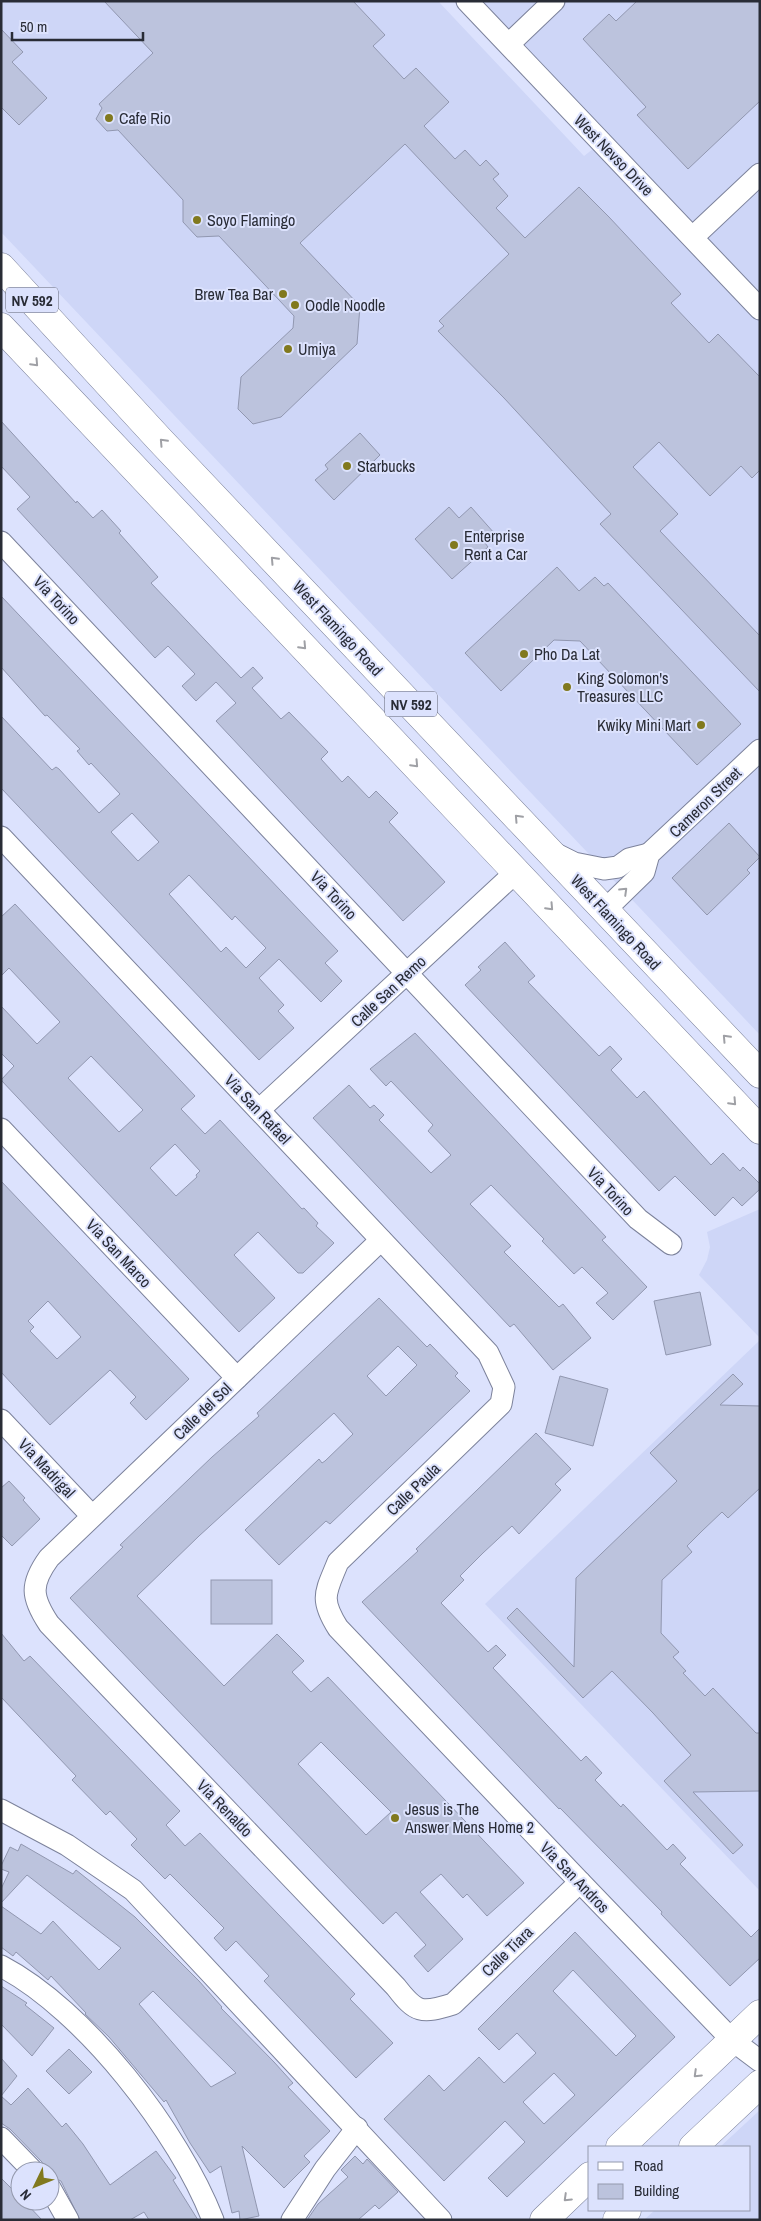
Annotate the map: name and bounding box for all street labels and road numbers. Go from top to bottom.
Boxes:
street label: West Nevso Drive [569,109,659,201]
road number: NV 592 [6,288,58,312]
street label: Via Torino [29,571,85,629]
street label: West Flamingo Road [288,576,388,680]
road number: NV 592 [385,692,437,716]
street label: Cameron Street [664,762,746,842]
street label: Via Torino [306,866,362,924]
street label: West Flamingo Road [566,870,666,974]
street label: Calle San Remo [346,950,430,1032]
street label: Via San Rafael [220,1069,296,1149]
street label: Via Torino [583,1162,639,1220]
street label: Via San Marco [81,1214,157,1292]
street label: Calle del Sol [168,1377,236,1444]
street label: Via Madrigal [14,1433,80,1503]
street label: Calle Paula [381,1457,445,1520]
street label: Via Renaldo [192,1774,258,1842]
street label: Via San Andros [535,1837,615,1917]
street label: Calle Tiara [476,1920,538,1981]

